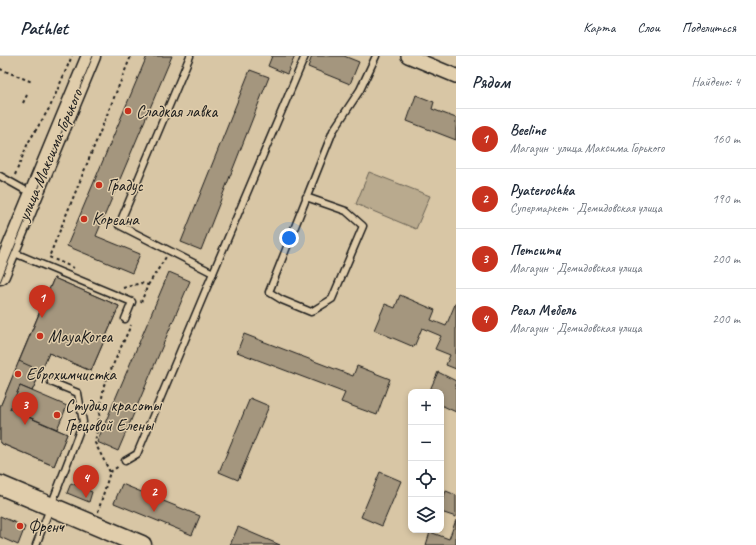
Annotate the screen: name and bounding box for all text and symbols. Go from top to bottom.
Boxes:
text: Pathlet [20,16,68,40]
text: Карта [583,19,615,36]
text: Слои [637,19,660,36]
text: Поделиться [682,19,736,36]
text: Рядом [472,72,510,93]
text: Найдено: 4 [692,74,740,90]
street label: улица Максима Горького [12,85,88,225]
place label: Сладкая лавка [136,101,219,122]
marker: Сладкая лавка [123,106,133,116]
text: Beeline [510,121,545,140]
text: 1 [482,131,488,147]
text: 160 m [712,131,740,147]
text: Магазин · улица Максима Горького [510,140,664,156]
place label: Градус [107,175,143,196]
marker: Градус [94,180,104,190]
text: Pyaterochka [510,181,574,200]
text: 2 [482,191,488,207]
text: 190 m [712,191,740,207]
text: Супермаркет · Демидовская улица [510,200,662,216]
place label: Кореана [92,209,140,230]
marker: Кореана [79,214,89,224]
your location [279,228,299,248]
text: Петсити [510,241,560,260]
text: 3 [482,251,488,267]
text: 200 m [712,251,740,267]
text: Магазин · Демидовская улица [510,260,642,276]
pin: 1 [29,285,55,318]
text: Реал Мебель [510,301,576,320]
text: 4 [482,311,488,327]
text: 200 m [712,311,740,327]
text: Магазин · Демидовская улица [510,320,642,336]
place label: MayaKorea [48,326,113,347]
marker: MayaKorea [35,331,45,341]
place label: Еврохимчистка [26,364,118,385]
marker: Еврохимчистка [13,369,23,379]
map controls [408,389,444,533]
button: + [408,389,444,425]
pin: 3 [12,392,38,425]
place label: Студия красоты Грецовой Елены [65,395,163,436]
marker: Студия красоты Грецовой Елены [52,410,62,420]
button: − [408,425,444,461]
button: locate [408,461,444,497]
pin: 4 [73,465,99,498]
pin: 2 [141,479,167,512]
button: layers [408,497,444,533]
place label: Френч [28,516,65,537]
marker: Френч [15,521,25,531]

